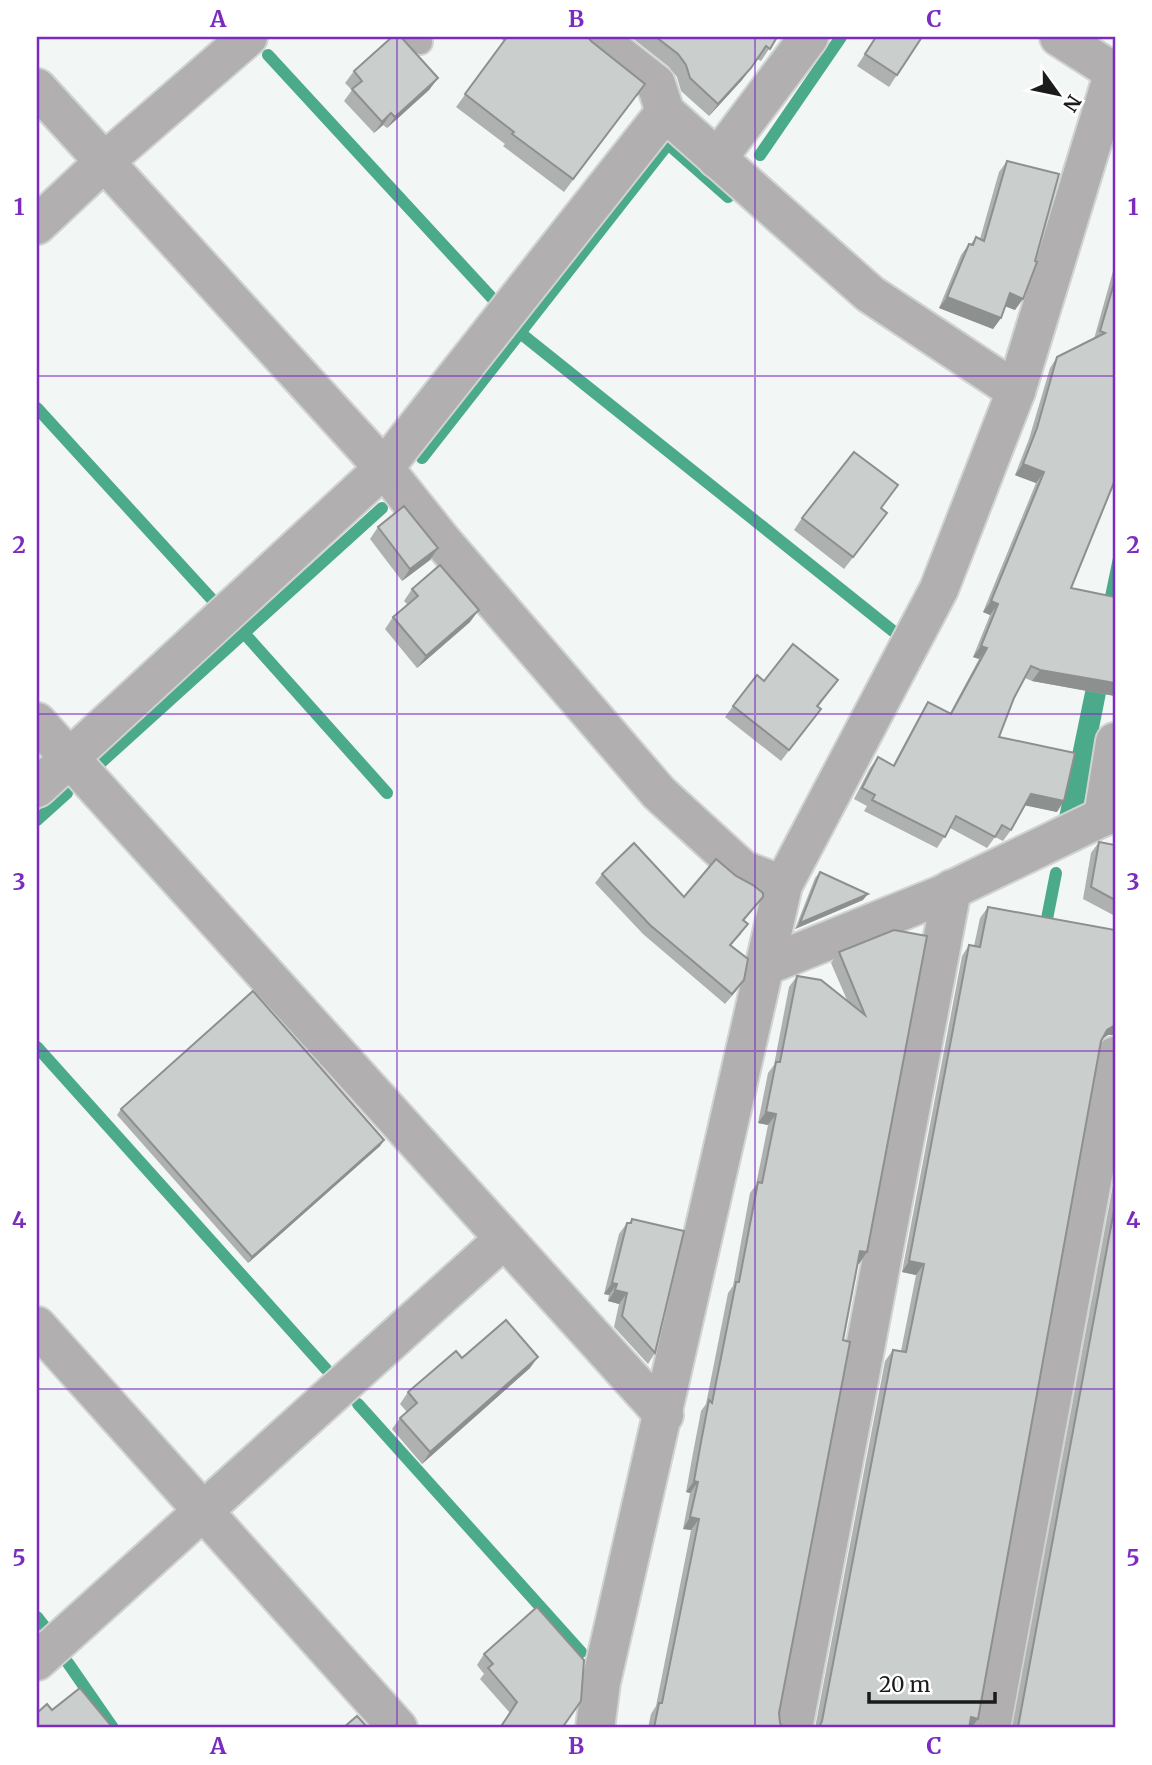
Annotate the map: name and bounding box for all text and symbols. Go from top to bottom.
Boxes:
text: A [209,4,227,33]
text: B [568,4,584,33]
text: C [926,4,942,33]
north arrow [1023,60,1092,130]
text: N [1058,90,1086,116]
text: 1 [14,192,25,221]
text: 1 [1128,192,1139,221]
text: 2 [12,530,26,559]
text: 2 [1126,530,1140,559]
text: 3 [12,867,26,896]
text: 3 [1126,867,1140,896]
text: 4 [12,1205,27,1234]
text: 4 [1126,1205,1141,1234]
text: 5 [12,1543,26,1572]
text: 5 [1126,1543,1140,1572]
scale bar [869,1660,995,1704]
text: 20 m [879,1671,931,1698]
text: A [209,1731,227,1760]
text: B [568,1731,584,1760]
text: C [926,1731,942,1760]

